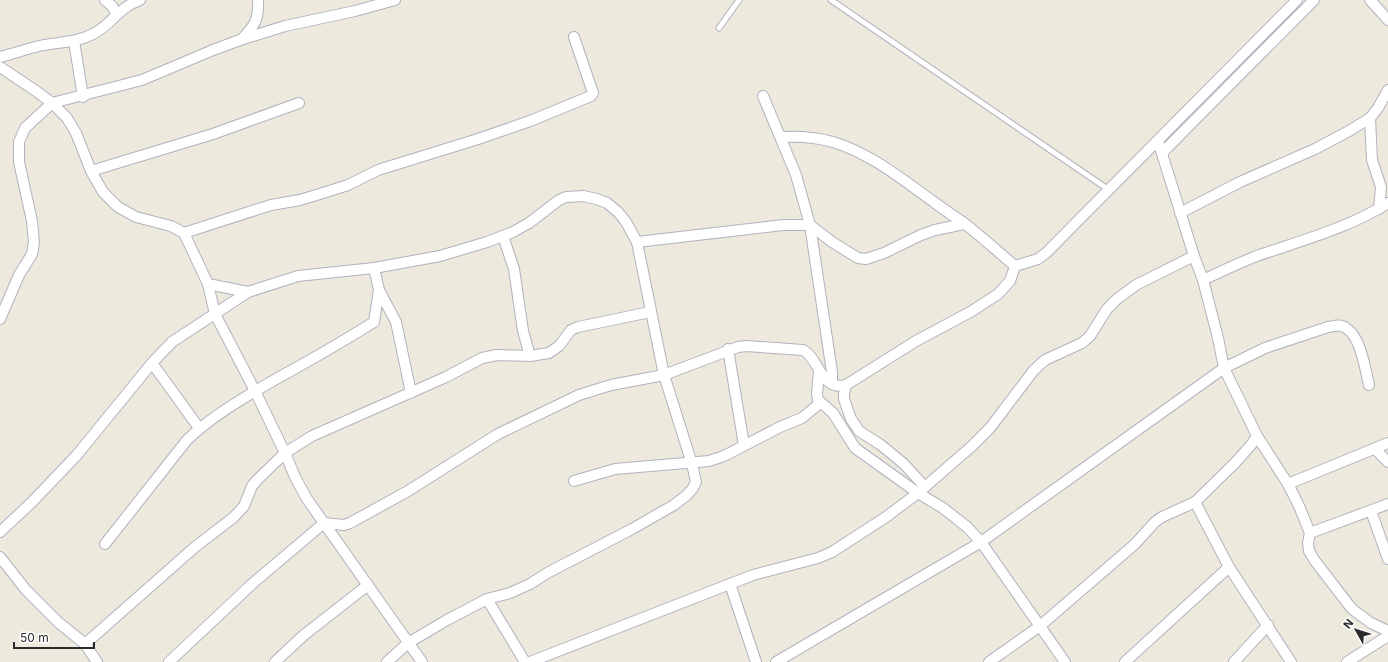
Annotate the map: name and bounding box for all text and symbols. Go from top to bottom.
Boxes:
north arrow [1336,610,1376,650]
text: N [1340,616,1356,631]
scale bar [14,624,94,650]
text: 50 m [20,630,49,645]

